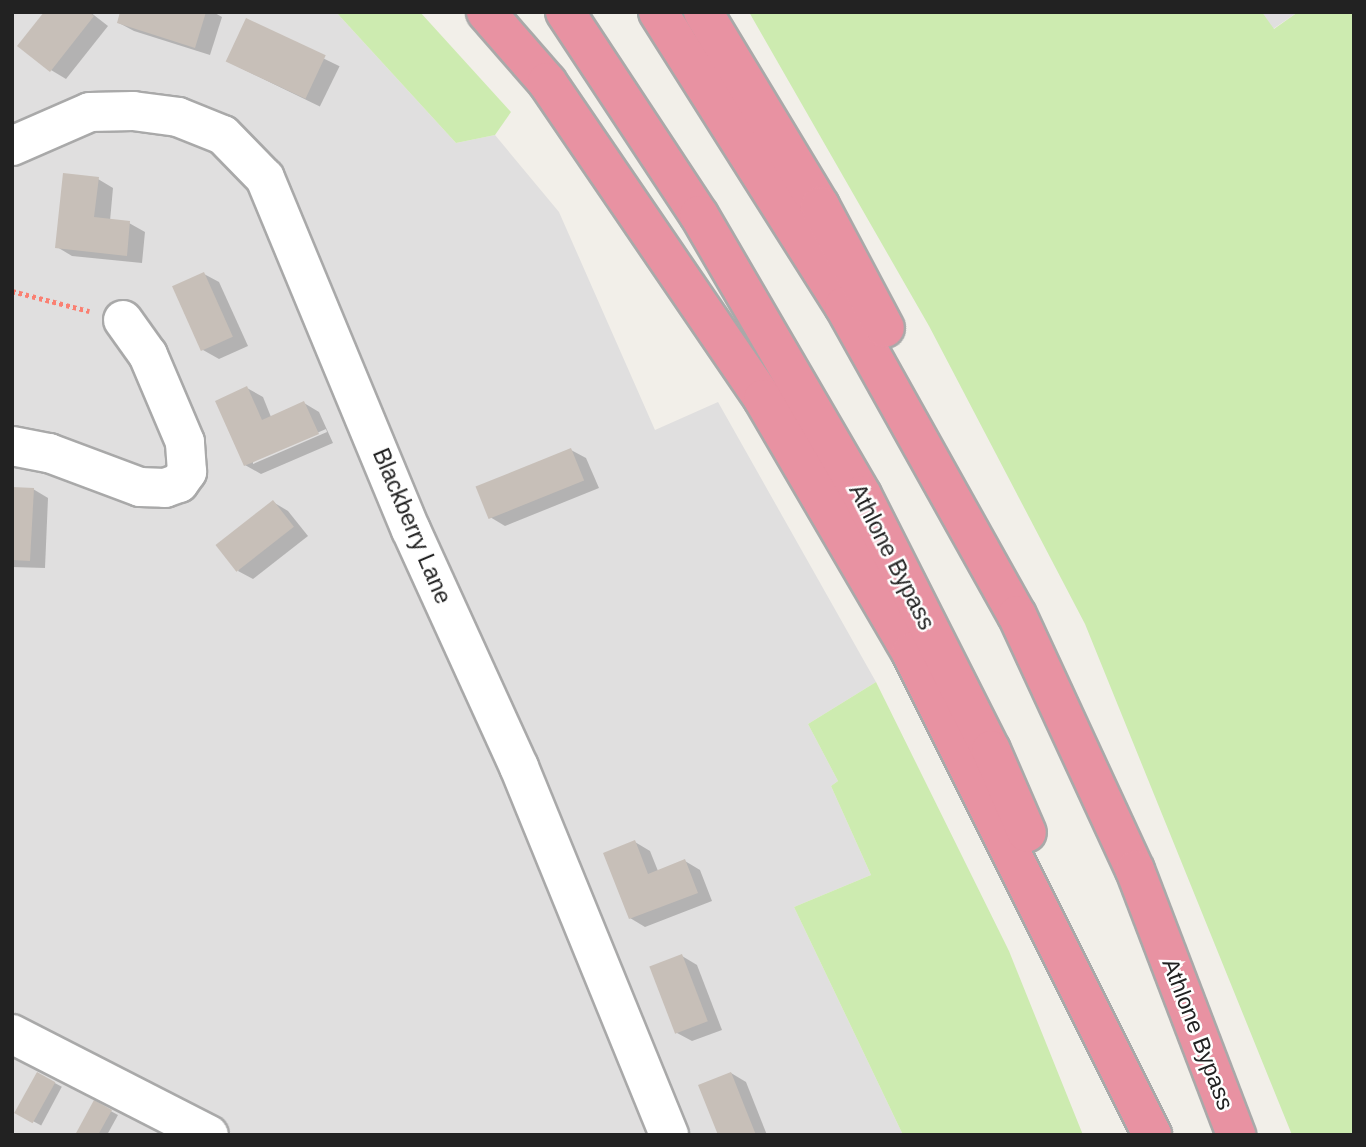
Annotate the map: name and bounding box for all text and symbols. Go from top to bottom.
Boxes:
street label: Blackberry Lane [367,444,457,608]
street label: Athlone Bypass [843,480,941,634]
street label: Athlone Bypass [1156,954,1240,1114]

